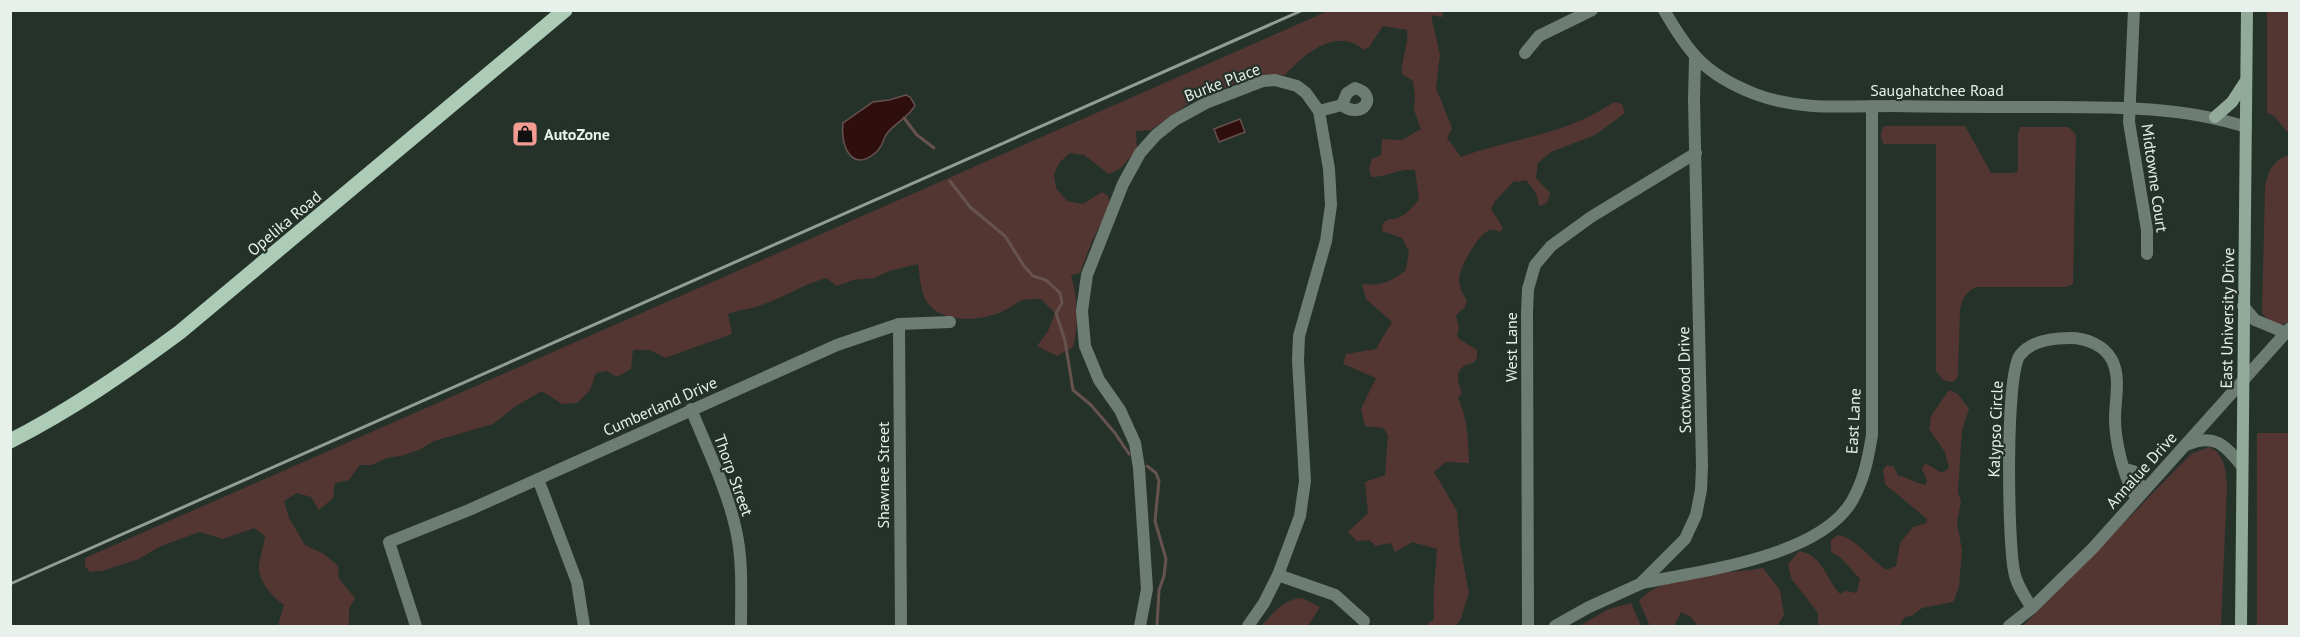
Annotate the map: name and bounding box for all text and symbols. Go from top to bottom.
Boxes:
street label: Burke Place [1181,58,1263,106]
street label: Saugahatchee Road [1870,80,2004,100]
shop icon: AutoZone [510,119,540,149]
street label: Midtowne Court [2137,123,2173,234]
place label: AutoZone [544,124,610,144]
street label: Opelika Road [243,186,325,260]
street label: East University Drive [2216,247,2238,389]
street label: West Lane [1501,312,1521,382]
street label: Scotwood Drive [1673,326,1695,434]
street label: Cumberland Drive [600,372,720,440]
street label: Kalypso Circle [1983,380,2007,478]
street label: East Lane [1841,388,1865,454]
street label: Shawnee Street [873,421,893,528]
street label: Annalue Drive [2101,428,2181,512]
street label: Thorp Street [710,431,758,519]

